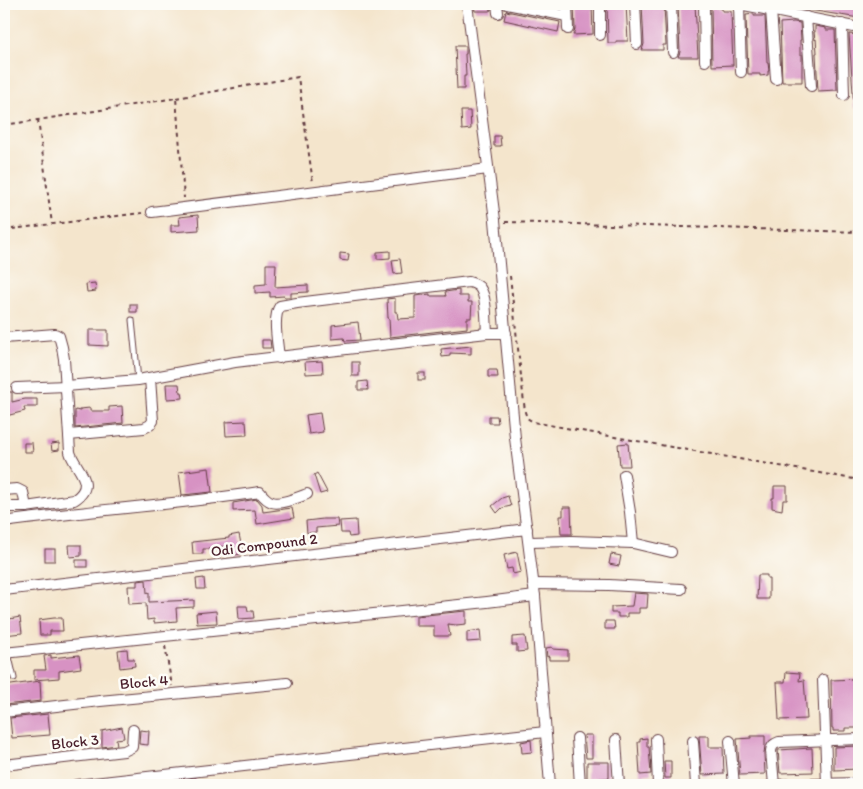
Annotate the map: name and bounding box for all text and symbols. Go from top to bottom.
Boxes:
street label: Odi Compound 2 [210,530,318,560]
street label: Block 4 [119,671,169,693]
street label: Block 3 [50,731,100,753]

